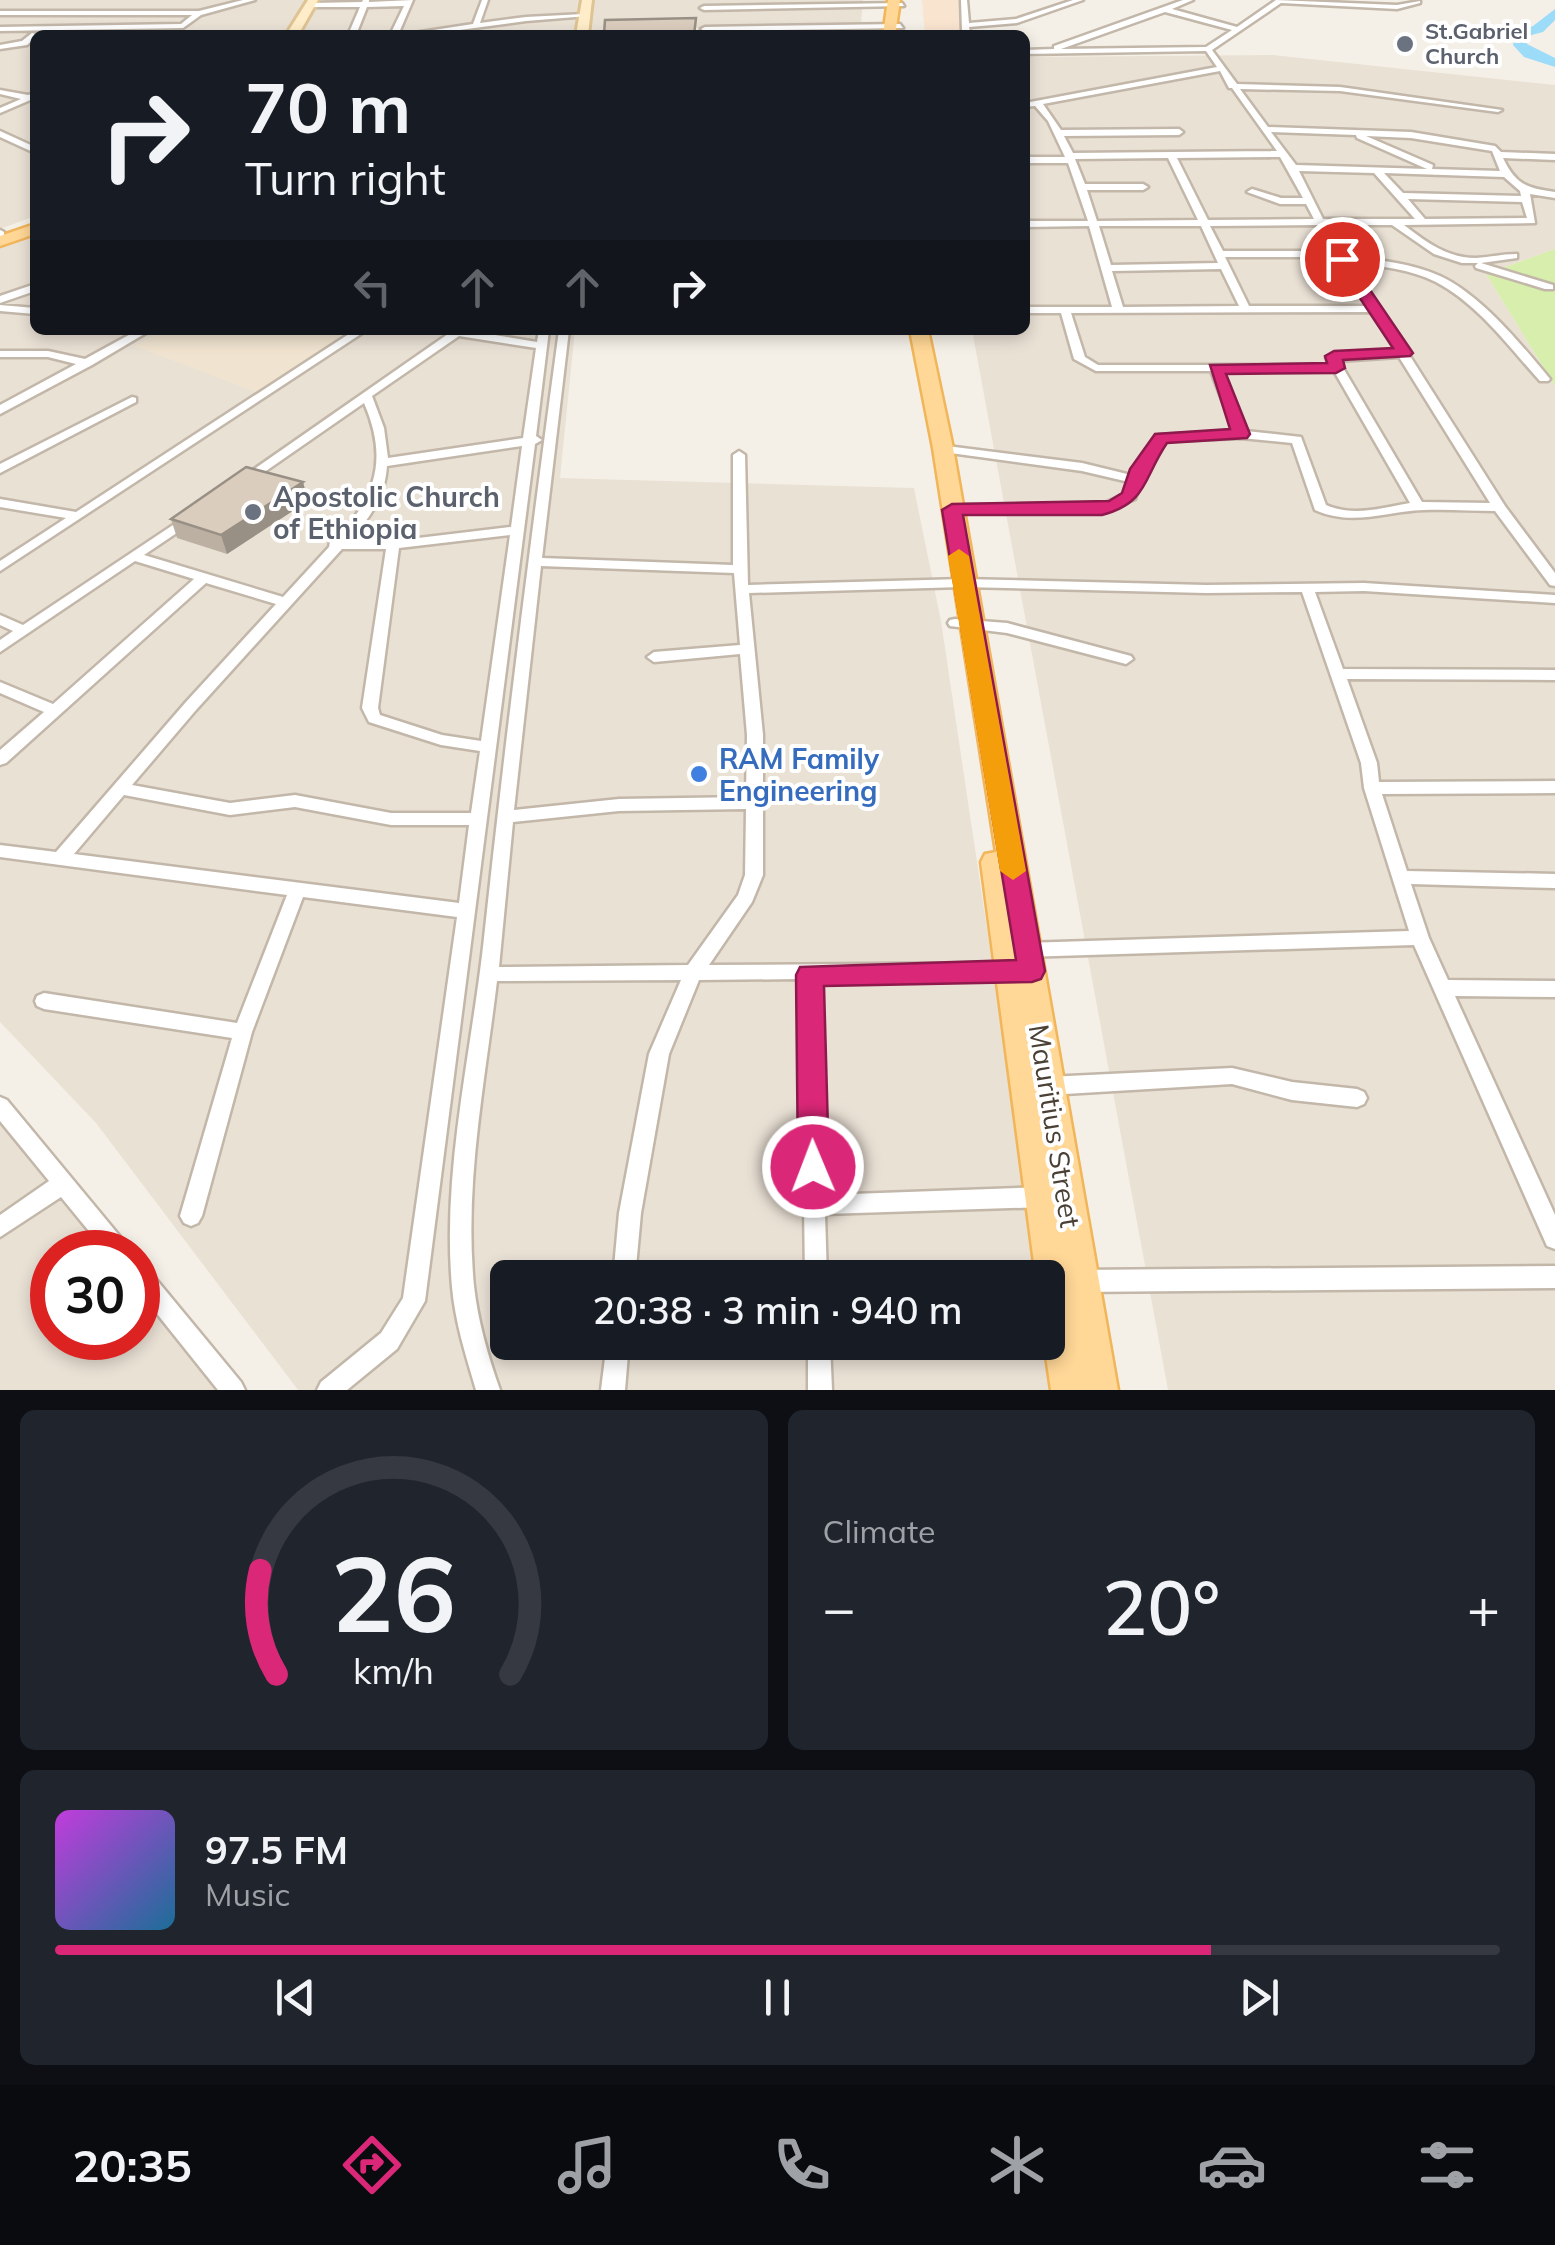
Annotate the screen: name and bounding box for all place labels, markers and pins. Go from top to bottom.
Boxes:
place label: St.Gabriel Church [1425,17,1528,70]
marker: St.Gabriel Church [1394,33,1416,55]
pin [1300,217,1385,302]
place label: Apostolic Church of Ethiopia [273,479,500,546]
marker: Apostolic Church of Ethiopia [242,501,264,523]
place label: RAM Family Engineering [719,741,880,808]
marker: RAM Family Engineering [688,763,710,785]

